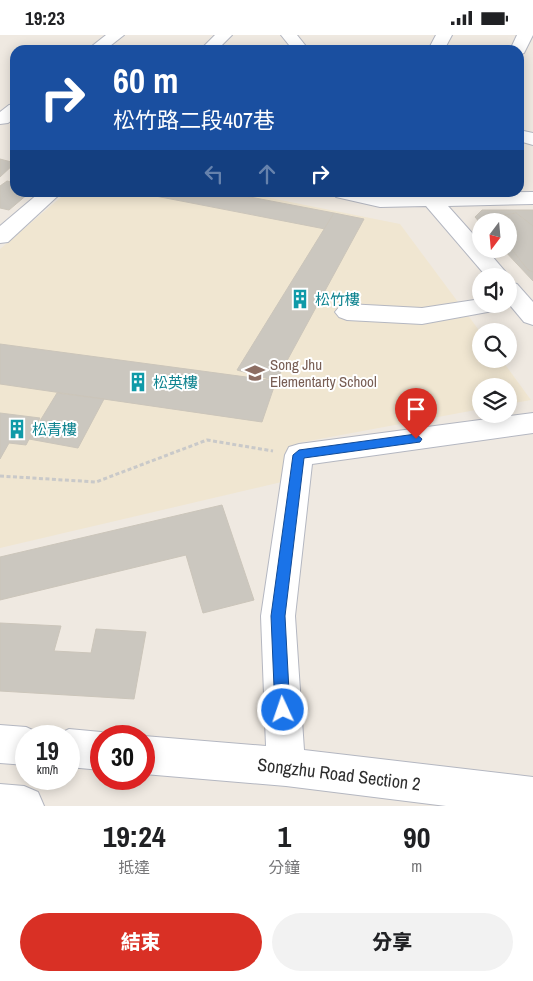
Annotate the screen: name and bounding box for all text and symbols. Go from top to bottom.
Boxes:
text: 19:23 [25,5,65,31]
text: 60 m [113,57,178,104]
icon: right [30,65,95,130]
text: 松竹路二段407巷 [113,105,275,135]
icon: left [200,160,228,188]
icon: ahead [253,160,281,188]
icon: right [306,160,334,188]
north arrow [472,213,518,257]
map controls [472,213,517,423]
button: sound [472,268,517,313]
building icon: 松竹樓 [289,288,311,310]
place label: 松竹樓 [315,289,360,310]
button: search [472,323,517,368]
place label: Song Jhu Elementarty School [270,354,377,392]
school or university icon: Song Jhu Elementarty School [244,362,266,384]
building icon: 松英樓 [127,371,149,393]
place label: 松英樓 [153,372,198,393]
button: layers [472,378,517,423]
pin [395,388,437,439]
icon: arrive [402,395,430,423]
building icon: 松青樓 [6,418,28,440]
place label: 松青樓 [32,419,77,440]
position arrow [256,683,308,735]
speed limit sign: 30 [90,725,155,790]
text: 19 [36,734,59,768]
street label: Songzhu Road Section 2 [256,752,422,796]
text: km/h [37,762,58,778]
text: 19:24 [103,816,166,856]
text: 1 [277,816,291,856]
text: 90 [403,817,430,857]
text: m [411,855,422,877]
text: 抵達 [118,856,150,878]
text: 分鐘 [268,856,300,878]
button: 結束 [20,913,262,971]
button: 分享 [272,913,513,971]

